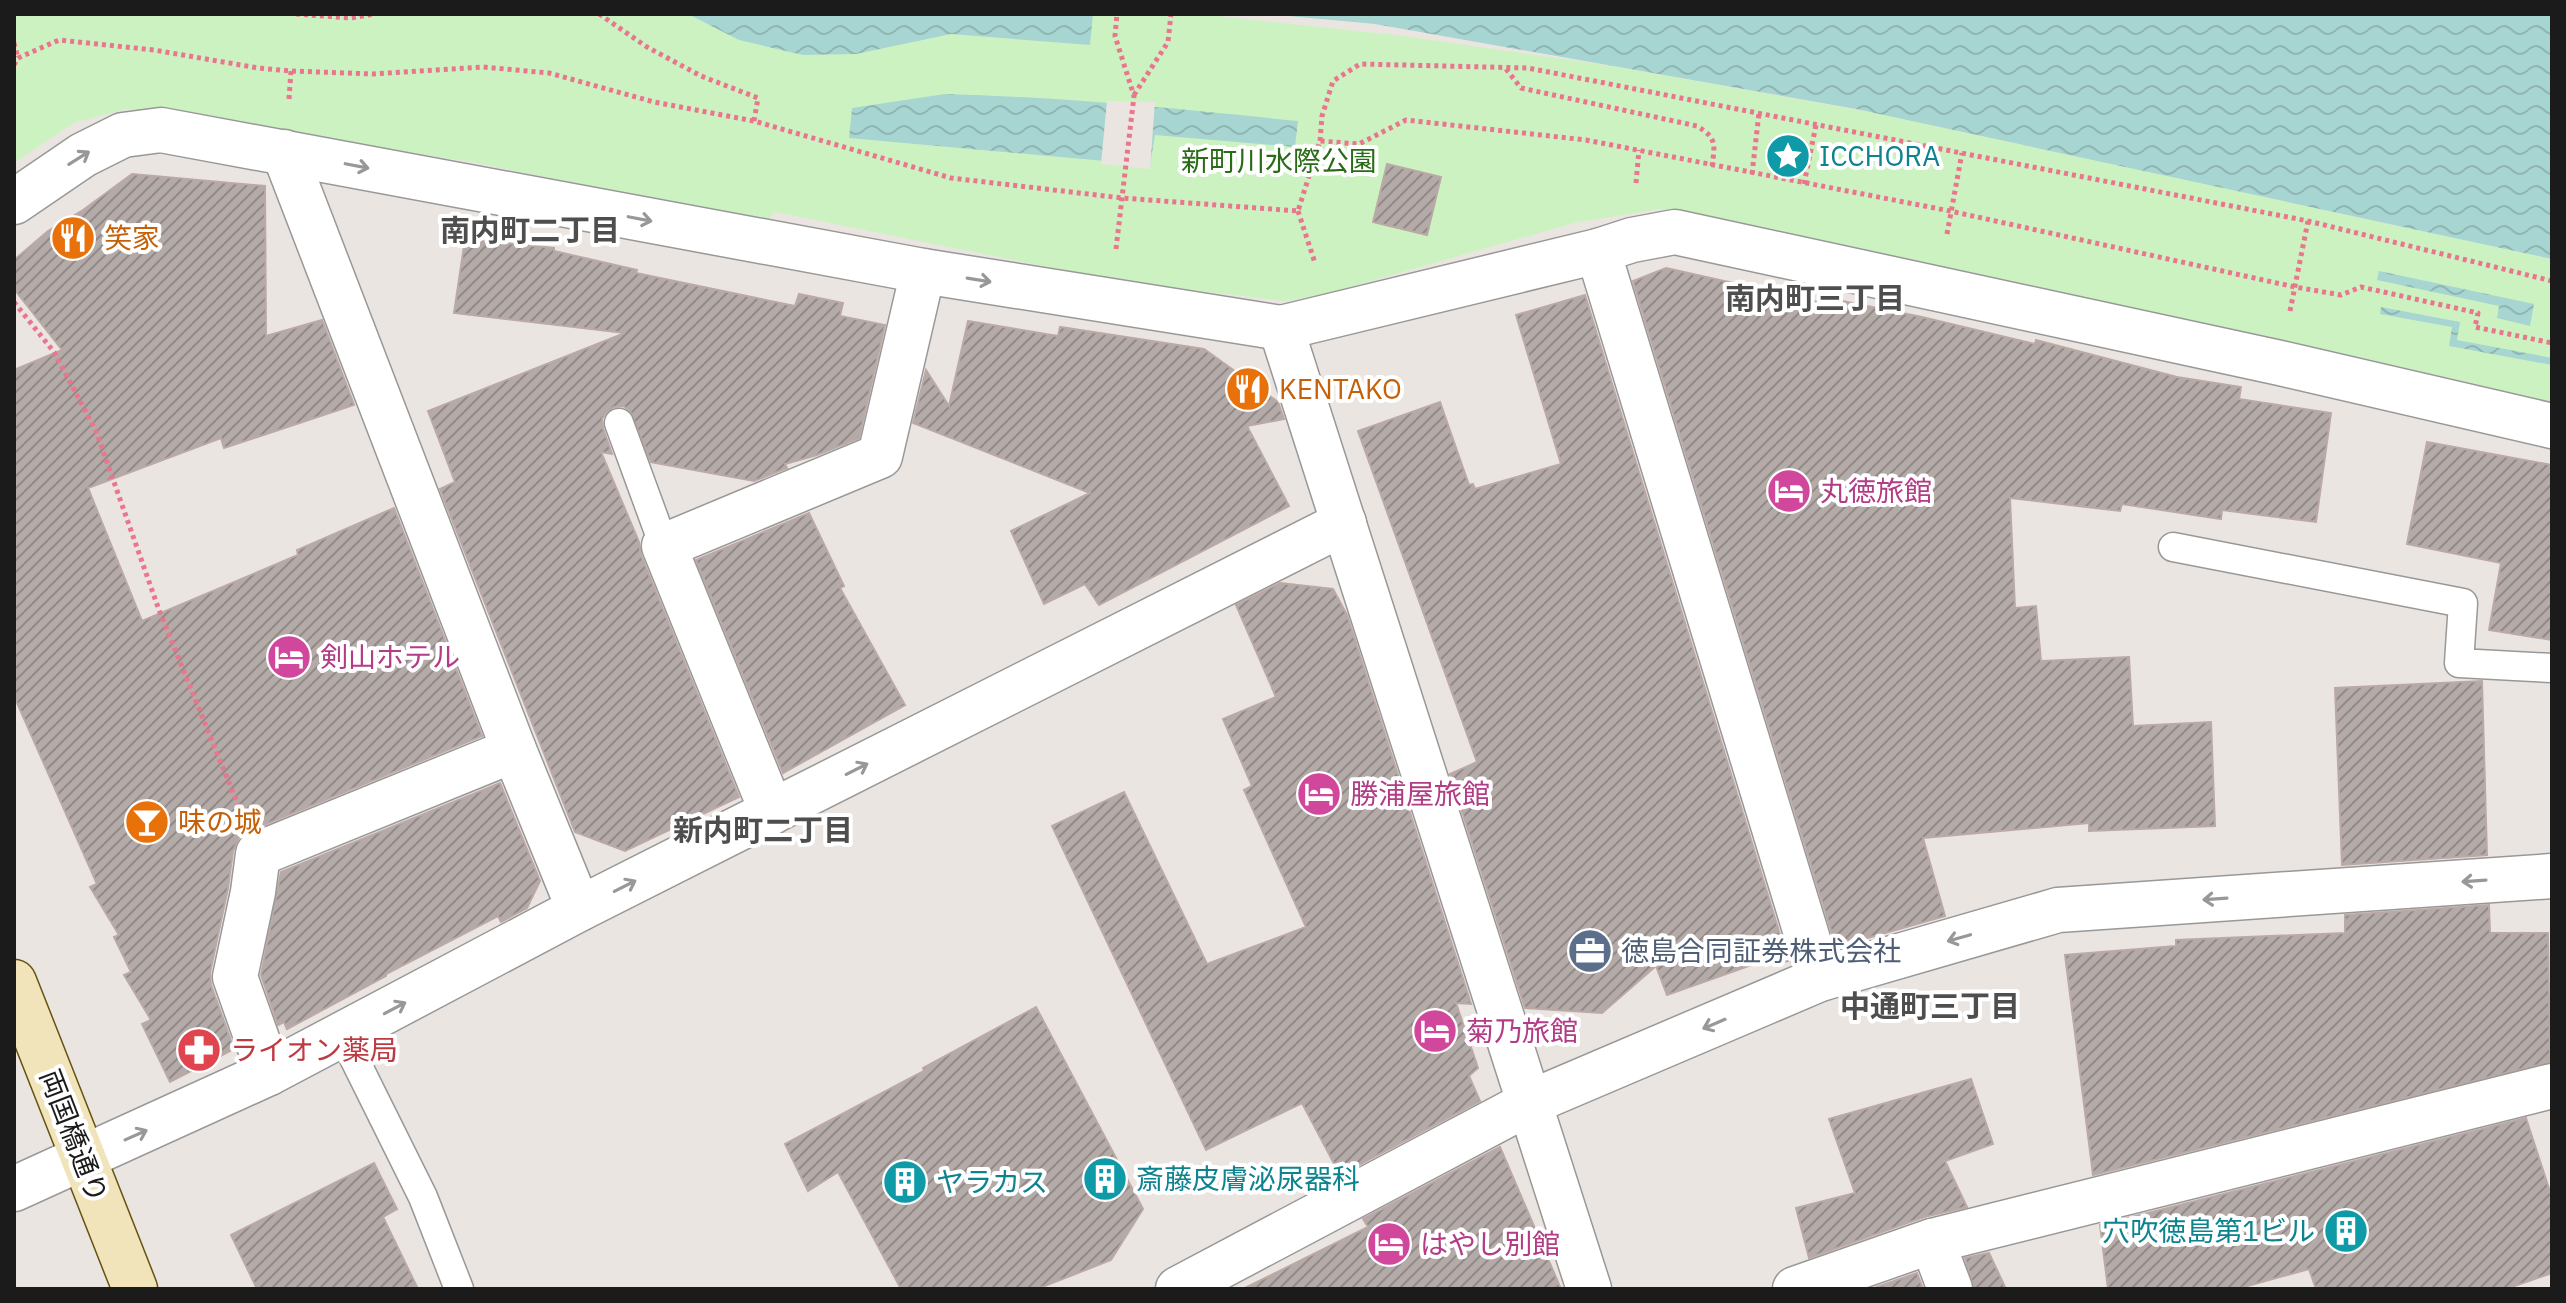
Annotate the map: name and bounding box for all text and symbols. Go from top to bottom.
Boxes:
place icon: ICCHORA [1764,132,1812,180]
place label: ICCHORA [1819,137,1940,174]
park label: 新町川水際公園 [1181,142,1377,179]
one-way arrow [67,150,90,166]
one-way arrow [344,159,370,174]
district label: 南内町二丁目 [440,210,620,249]
one-way arrow [627,212,653,227]
restaurant icon: 笑家 [49,214,97,262]
place label: 笑家 [104,219,160,256]
one-way arrow [966,273,991,288]
district label: 南内町三丁目 [1725,278,1905,317]
restaurant icon: KENTAKO [1224,365,1272,413]
place label: KENTAKO [1279,370,1402,407]
hotel icon: 丸徳旅館 [1765,467,1813,515]
place label: 丸徳旅館 [1820,472,1932,509]
hotel icon: 剣山ホテル [265,633,313,681]
place label: 剣山ホテル [320,638,460,675]
one-way arrow [844,760,868,776]
hotel icon: 勝浦屋旅館 [1295,770,1343,818]
place label: 勝浦屋旅館 [1350,775,1490,812]
bar icon: 味の城 [123,798,171,846]
place label: 味の城 [178,803,262,840]
district label: 新内町二丁目 [673,810,853,849]
one-way arrow [2461,874,2488,889]
one-way arrow [612,878,636,894]
one-way arrow [2202,892,2229,907]
office icon: 徳島合同証券株式会社 [1566,927,1614,975]
one-way arrow [1947,931,1973,946]
place label: 徳島合同証券株式会社 [1621,932,1901,969]
district label: 中通町三丁目 [1840,986,2020,1025]
one-way arrow [383,999,406,1015]
hotel icon: 菊乃旅館 [1411,1007,1459,1055]
place label: 菊乃旅館 [1466,1012,1578,1049]
one-way arrow [1702,1017,1727,1032]
pharmacy icon: ライオン薬局 [175,1026,223,1074]
place label: ライオン薬局 [230,1031,398,1068]
street label: 両国橋通り [32,1064,117,1208]
one-way arrow [124,1126,148,1141]
building icon: 斎藤皮膚泌尿器科 [1081,1155,1129,1203]
building icon: ヤラカス [881,1158,929,1206]
place label: 斎藤皮膚泌尿器科 [1136,1160,1360,1197]
place label: ヤラカス [936,1163,1048,1200]
building icon: 穴吹徳島第1ビル [2322,1207,2370,1255]
place label: 穴吹徳島第1ビル [2102,1212,2315,1249]
hotel icon: はやし別館 [1365,1220,1413,1268]
place label: はやし別館 [1420,1225,1560,1262]

